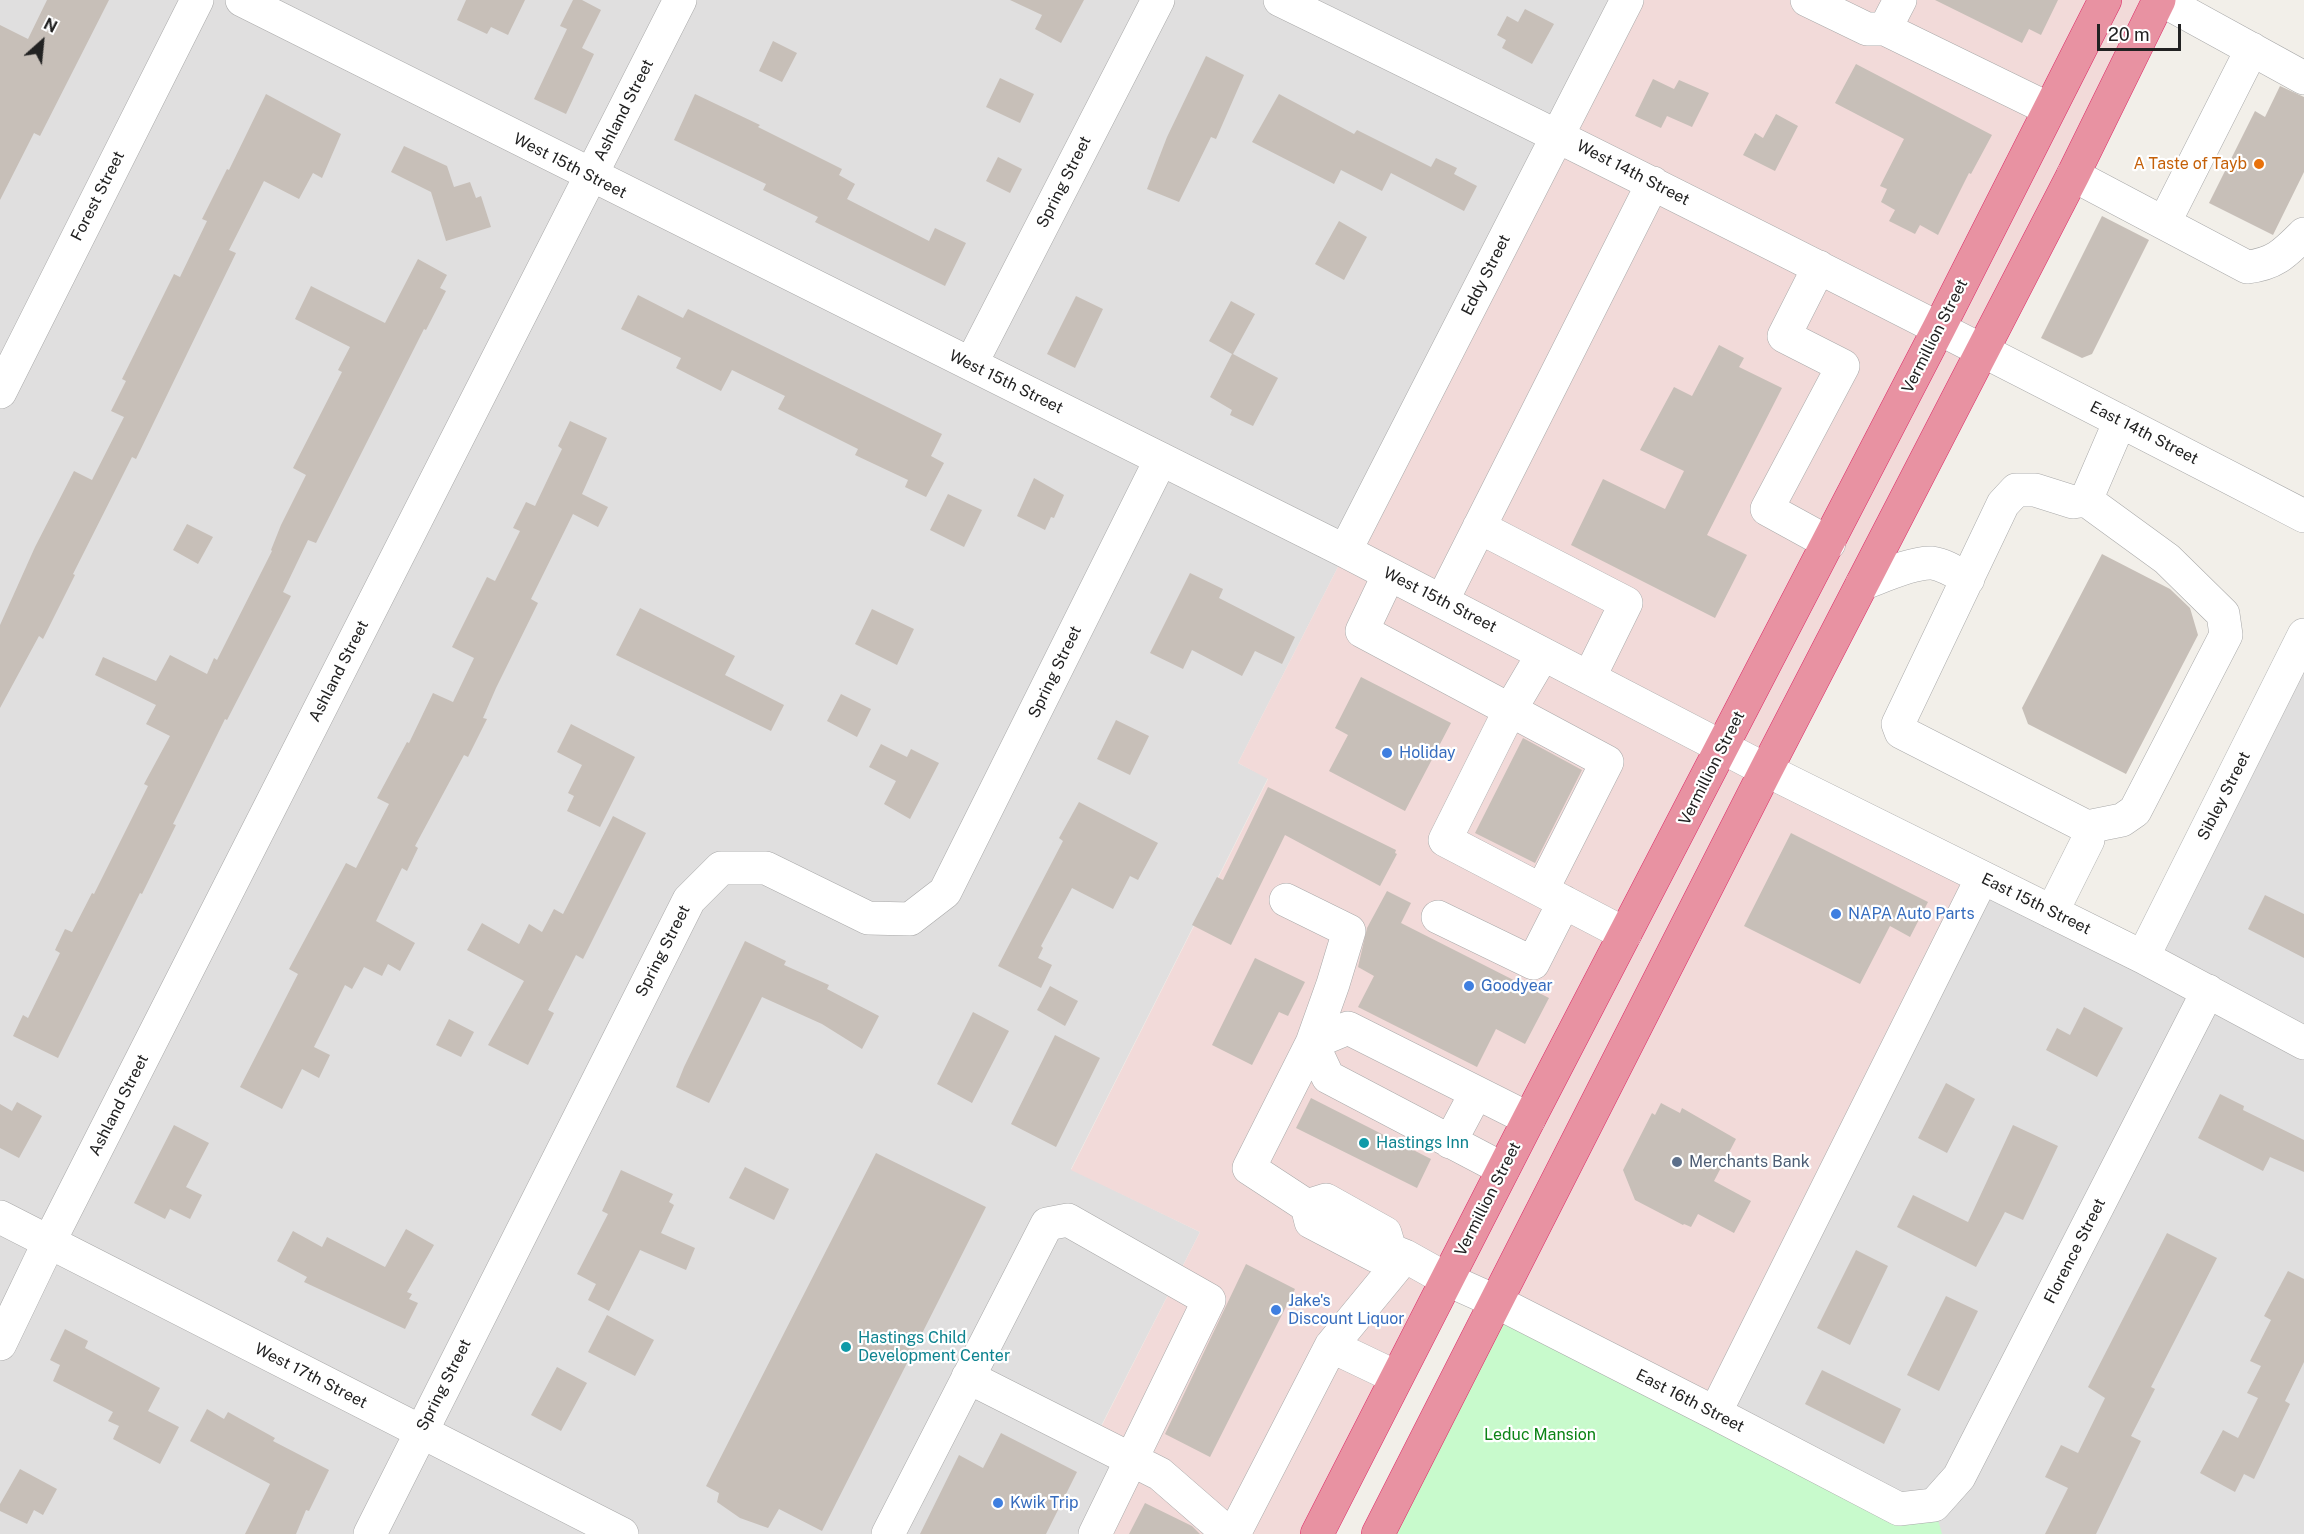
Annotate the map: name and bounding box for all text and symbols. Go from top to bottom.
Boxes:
north arrow [12,12,72,72]
scale bar [2100,12,2184,50]
text: N [41,14,60,37]
text: 20 m [2108,24,2150,45]
street label: Ashland Street [590,56,658,164]
street label: West 15th Street [510,129,630,203]
street label: Spring Street [1033,133,1095,231]
street label: West 14th Street [1573,136,1693,210]
street label: Forest Street [67,148,129,244]
place label: A Taste of Tayb [2133,154,2247,174]
marker: A Taste of Tayb [2252,157,2266,171]
street label: Eddy Street [1457,231,1515,319]
street label: Vermillion Street [1898,276,1972,396]
street label: West 15th Street [946,346,1066,418]
street label: East 14th Street [2087,397,2201,469]
street label: West 15th Street [1380,563,1500,637]
street label: Ashland Street [305,617,373,725]
street label: Spring Street [1024,623,1086,721]
street label: Vermillion Street [1675,708,1749,828]
place label: Holiday [1399,743,1456,763]
marker: Holiday [1380,746,1394,760]
street label: Sibley Street [2193,748,2255,844]
street label: East 15th Street [1978,869,2094,939]
street label: Spring Street [632,902,694,1000]
place label: NAPA Auto Parts [1848,904,1975,924]
marker: NAPA Auto Parts [1829,907,1843,921]
place label: Goodyear [1481,976,1553,996]
marker: Goodyear [1462,979,1476,993]
street label: Ashland Street [85,1051,153,1159]
place label: Hastings Inn [1376,1133,1469,1153]
marker: Hastings Inn [1357,1136,1371,1150]
street label: Vermillion Street [1451,1139,1525,1259]
place label: Merchants Bank [1689,1152,1810,1172]
marker: Merchants Bank [1670,1155,1684,1169]
street label: Florence Street [2040,1195,2110,1307]
place label: Jake's Discount Liquor [1288,1291,1405,1329]
marker: Jake's Discount Liquor [1269,1303,1283,1317]
place label: Hastings Child Development Center [858,1328,1010,1366]
street label: Spring Street [413,1336,475,1434]
street label: West 17th Street [252,1339,370,1413]
marker: Hastings Child Development Center [839,1340,853,1354]
street label: East 16th Street [1633,1365,1747,1437]
park label: Leduc Mansion [1484,1425,1596,1445]
place label: Kwik Trip [1010,1493,1078,1513]
marker: Kwik Trip [991,1496,1005,1510]

